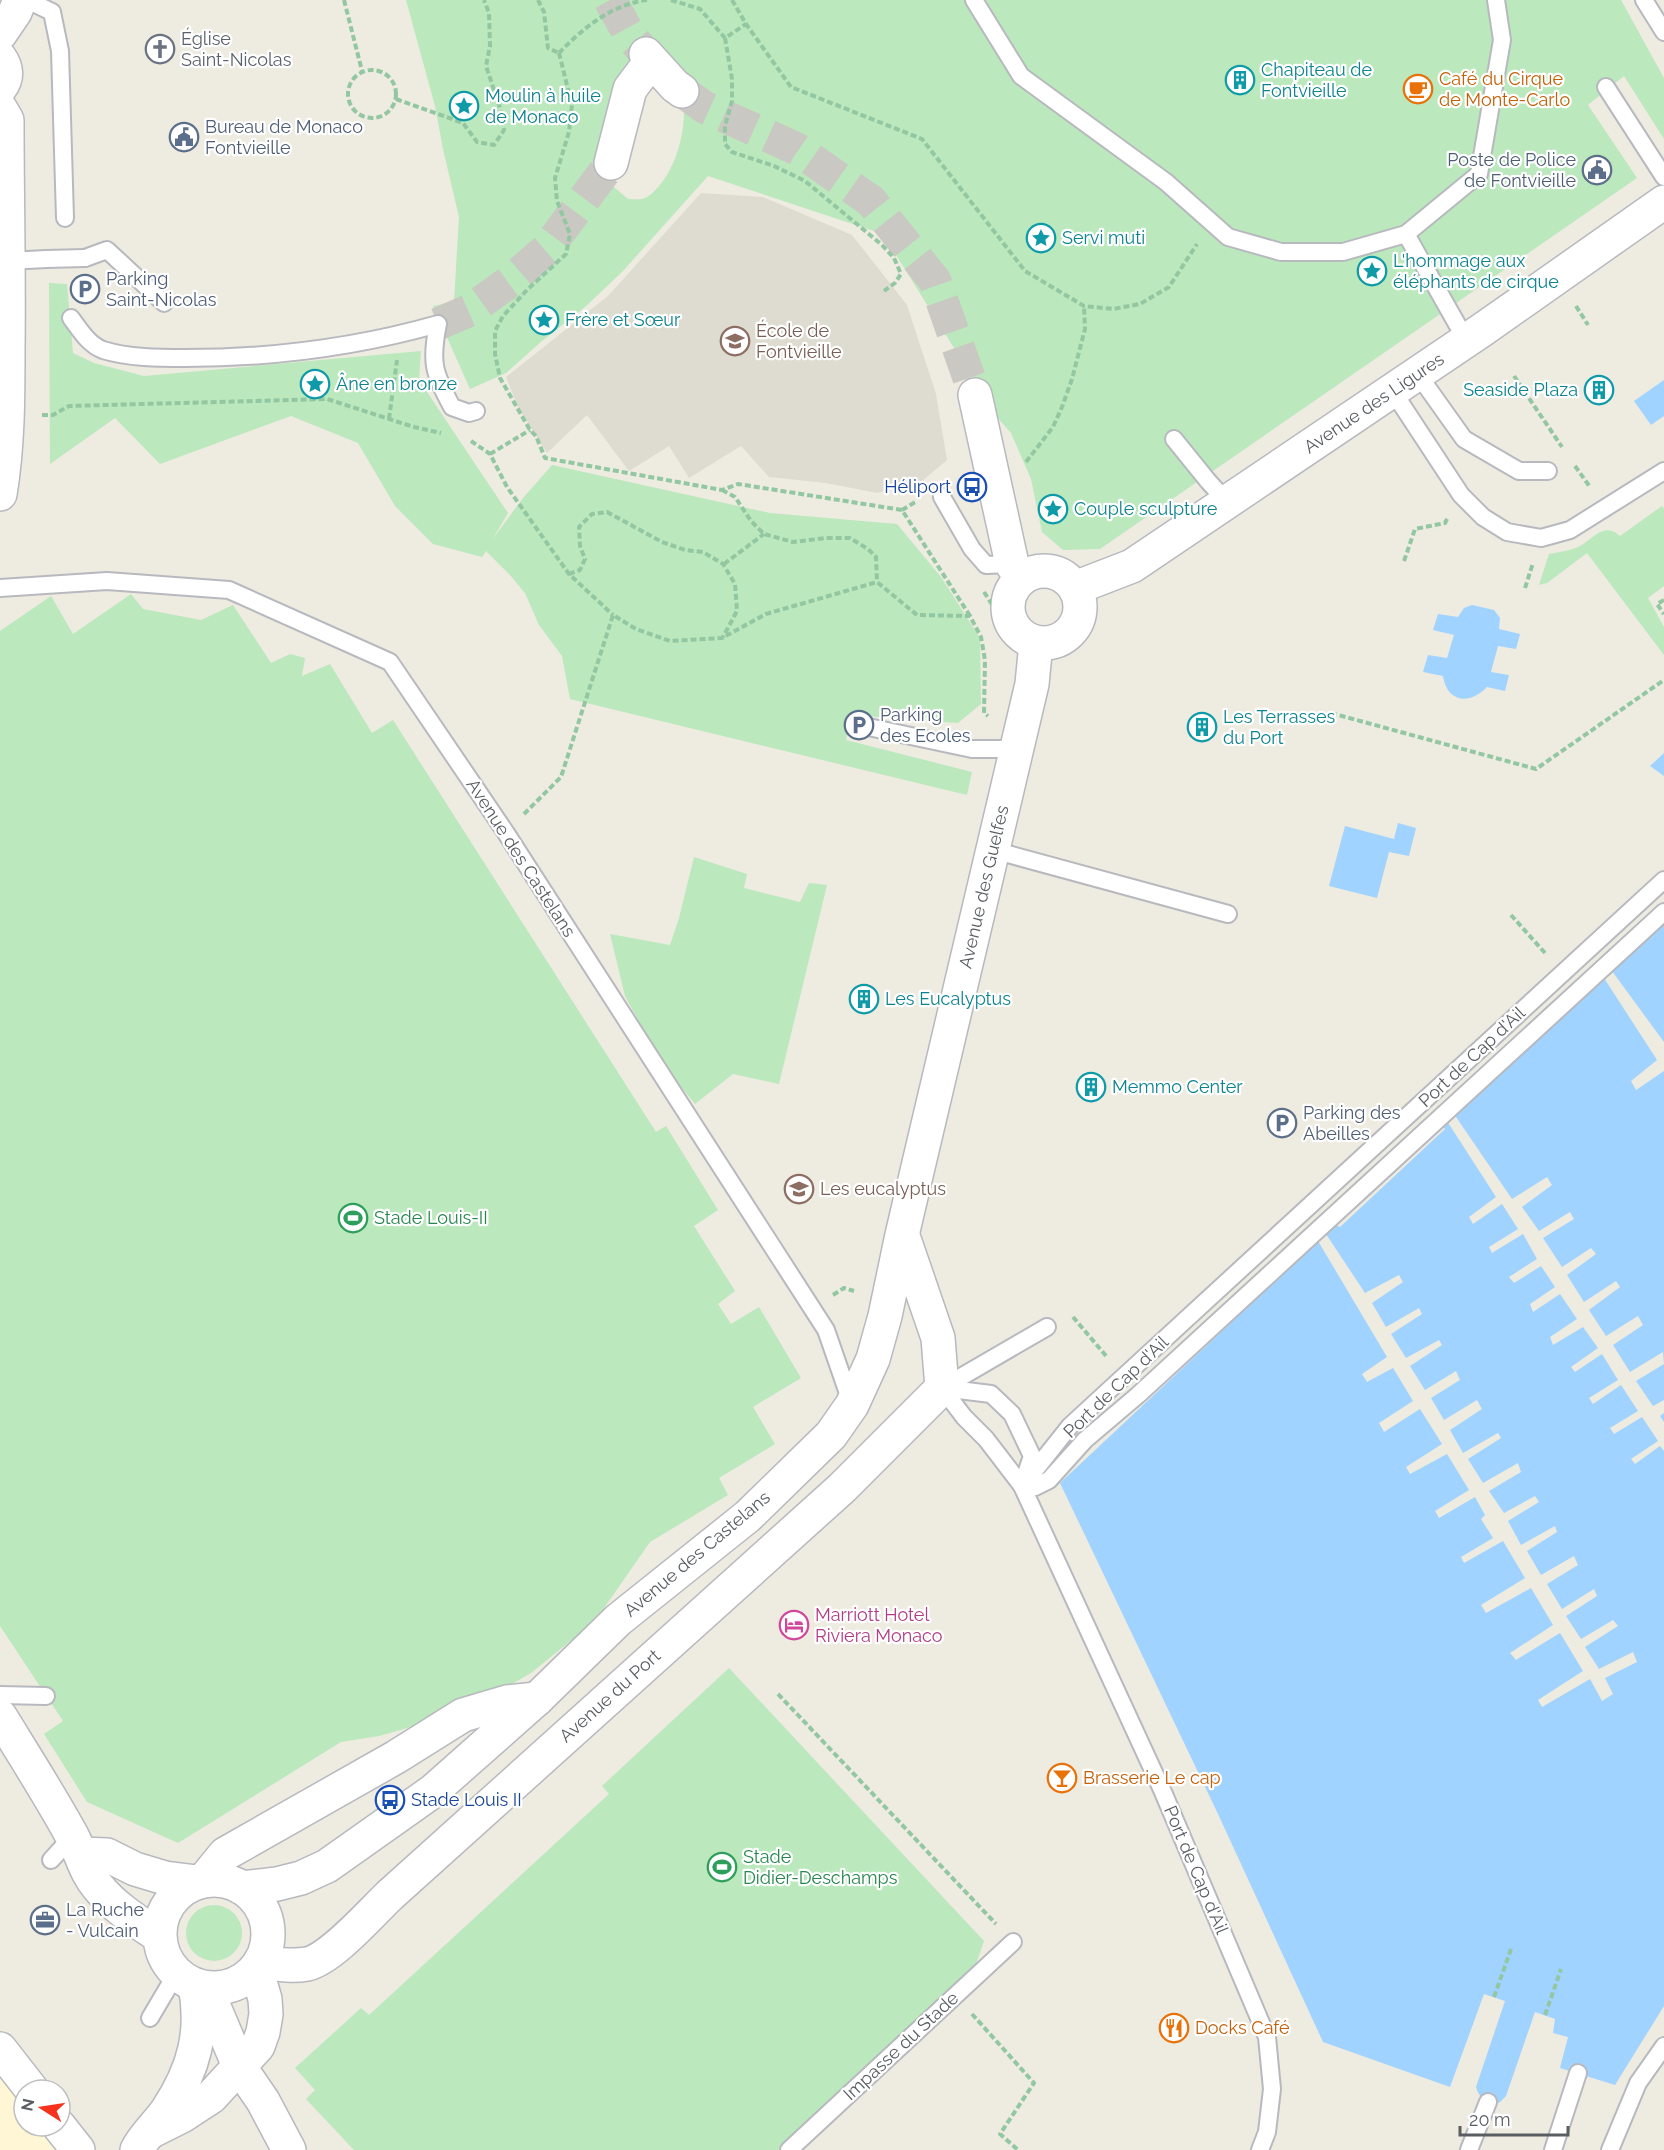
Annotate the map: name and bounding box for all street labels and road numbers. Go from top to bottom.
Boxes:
street label: Avenue des Ligures [1300,348,1448,457]
street label: Avenue des Castelans [463,775,580,941]
street label: Avenue des Guelfes [955,803,1013,970]
street label: Port de Cap d'Ail [1414,1002,1529,1111]
street label: Port de Cap d'Ail [1059,1331,1172,1442]
street label: Avenue des Castelans [619,1486,774,1621]
street label: Avenue du Port [555,1645,664,1746]
street label: Port de Cap d'Ail [1160,1802,1233,1937]
street label: Impasse du Stade [839,1987,963,2104]

